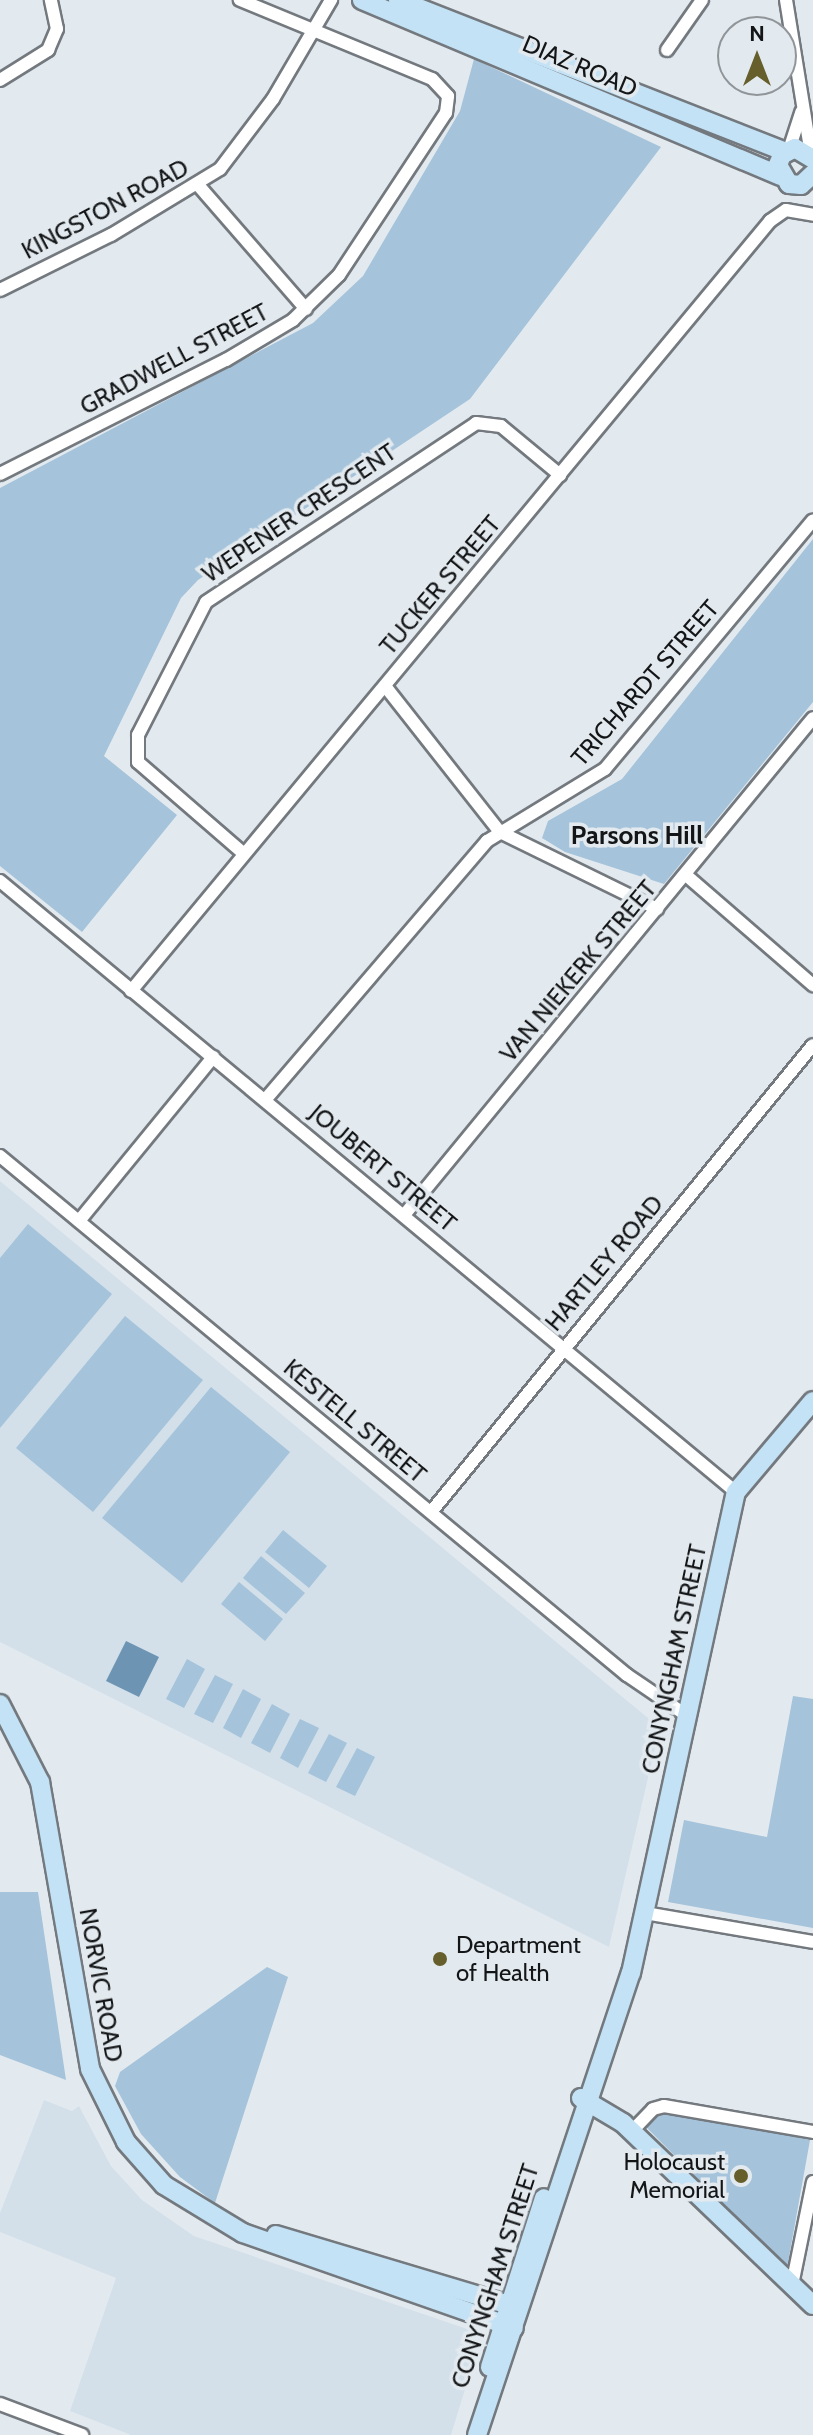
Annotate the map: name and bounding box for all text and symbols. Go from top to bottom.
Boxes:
north arrow [717,16,797,96]
text: N [749,20,765,47]
street label: DIAZ ROAD [518,29,642,103]
street label: KINGSTON ROAD [17,153,193,265]
street label: GRADWELL STREET [75,297,273,421]
street label: WEPENER CRESCENT [197,437,401,589]
street label: TUCKER STREET [374,510,506,660]
street label: TRICHARDT STREET [565,594,725,772]
district label: Parsons Hill [571,820,703,852]
street label: VAN NIEKERK STREET [494,874,662,1068]
street label: JOUBERT STREET [304,1098,462,1238]
street label: HARTLEY ROAD [539,1189,669,1337]
street label: KESTELL STREET [278,1353,432,1489]
street label: CONYNGHAM STREET [636,1542,712,1776]
street label: NORVIC ROAD [73,1906,129,2064]
place label: Department of Health [456,1931,581,1987]
marker: Department of Health [431,1950,449,1968]
place label: Holocaust Memorial [623,2148,725,2204]
street label: CONYNGHAM STREET [445,2160,545,2392]
marker: Holocaust Memorial [732,2167,750,2185]

